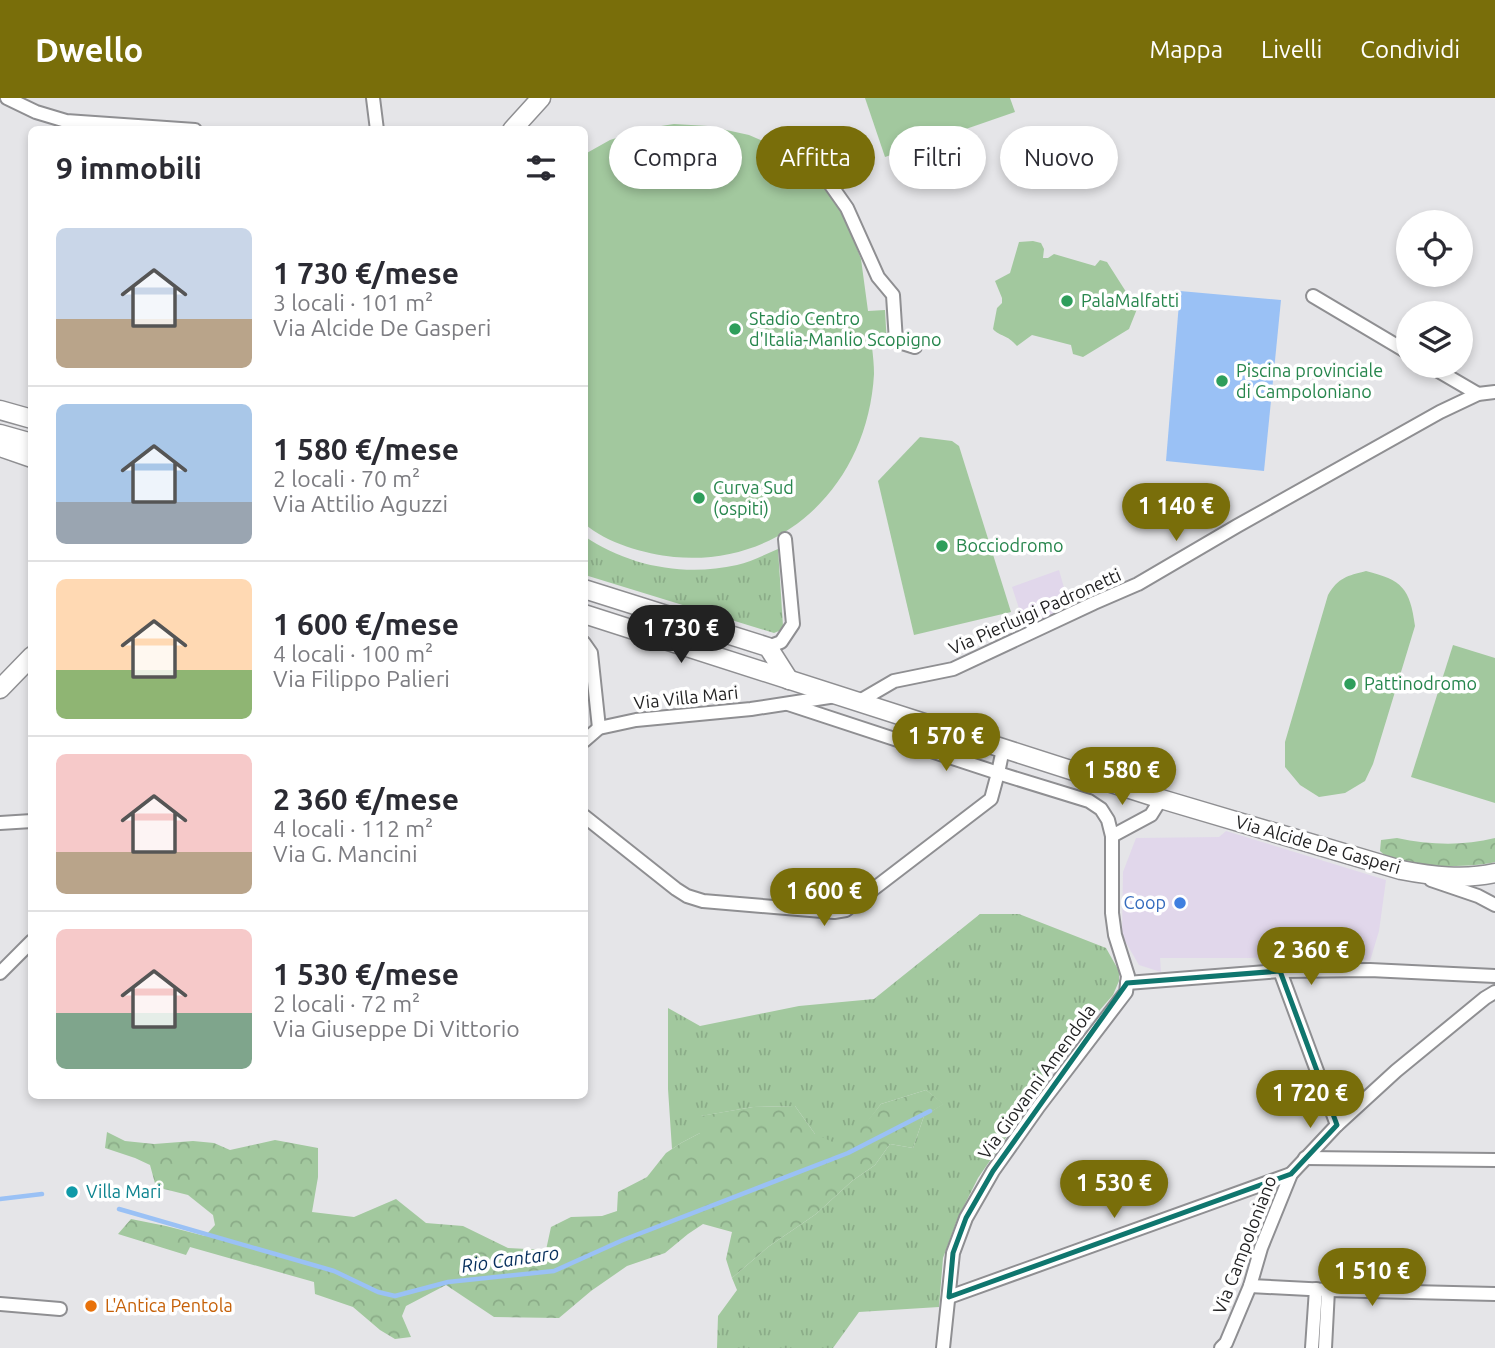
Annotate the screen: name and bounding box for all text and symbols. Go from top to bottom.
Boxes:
text: Dwello [35,31,143,68]
text: Mappa [1149,36,1223,63]
text: Livelli [1261,36,1322,63]
text: Condividi [1360,36,1460,63]
chip: Compra [609,126,742,189]
chip: Affitta [756,126,875,189]
chip: Filtri [889,126,986,189]
chip: Nuovo [1000,126,1118,189]
icon: filters [522,149,560,187]
text: 9 immobili [56,151,202,185]
map controls [1396,210,1473,378]
button: locate [1396,210,1473,287]
icon: home [112,256,196,340]
text: 1 730 €/mese [273,256,459,290]
text: 3 locali · 101 m² [273,290,433,315]
place label: PalaMalfatti [1081,290,1179,310]
marker: PalaMalfatti [1059,293,1075,309]
button: layers [1396,301,1473,378]
place label: Stadio Centro d'Italia-Manlio Scopigno [749,308,942,349]
text: Via Alcide De Gasperi [273,315,491,340]
marker: Stadio Centro d'Italia-Manlio Scopigno [727,321,743,337]
place label: Piscina provinciale di Campoloniano [1236,360,1383,401]
marker: Piscina provinciale di Campoloniano [1214,373,1230,389]
icon: home [112,432,196,516]
text: 1 580 €/mese [273,432,459,466]
text: 2 locali · 70 m² [273,466,420,491]
place label: Curva Sud (ospiti) [713,477,794,519]
pin: 1 140 € [1111,484,1241,543]
marker: Curva Sud (ospiti) [691,490,707,506]
text: Via Attilio Aguzzi [273,491,448,516]
text: 1 140 € [1138,493,1214,518]
place label: Bocciodromo [956,535,1063,555]
marker: Bocciodromo [934,538,950,554]
street label: Via Pierluigi Padronetti [945,564,1124,658]
pin: 1 730 € [616,606,746,665]
icon: home [112,607,196,691]
text: 1 600 €/mese [273,607,459,641]
text: 1 730 € [643,615,719,640]
text: 4 locali · 100 m² [273,641,433,666]
text: Via Filippo Palieri [273,666,450,691]
place label: Pattinodromo [1364,673,1477,693]
marker: Pattinodromo [1342,676,1358,692]
street label: Via Villa Mari [633,682,739,712]
pin: 1 570 € [881,714,1011,773]
text: 1 570 € [908,723,984,748]
pin: 1 580 € [1057,748,1187,807]
text: 1 580 € [1084,757,1160,782]
icon: home [112,782,196,866]
text: 2 360 €/mese [273,782,459,816]
street label: Via Alcide De Gasperi [1233,811,1403,877]
text: 4 locali · 112 m² [273,816,433,841]
text: Via G. Mancini [273,841,418,866]
pin: 1 600 € [759,868,889,928]
text: 1 600 € [786,878,862,903]
place label: Coop [1123,892,1166,912]
marker: Coop [1172,895,1188,911]
pin: 2 360 € [1246,928,1376,987]
text: 2 360 € [1273,937,1349,962]
icon: home [112,957,196,1041]
text: 1 530 €/mese [273,957,459,991]
text: 2 locali · 72 m² [273,991,420,1016]
street label: Via Giovanni Amendola [973,1000,1099,1163]
text: Via Giuseppe Di Vittorio [273,1016,520,1041]
pin: 1 720 € [1245,1070,1375,1130]
text: 1 720 € [1272,1080,1348,1105]
pin: 1 530 € [1049,1160,1179,1220]
text: 1 530 € [1076,1170,1152,1195]
street label: Via Campoloniano [1208,1173,1280,1317]
place label: Villa Mari [86,1181,161,1201]
marker: Villa Mari [64,1184,80,1200]
water label: Rio Cantaro [460,1241,560,1277]
pin: 1 510 € [1307,1248,1437,1308]
text: 1 510 € [1334,1258,1410,1283]
place label: L'Antica Pentola [105,1295,233,1315]
marker: L'Antica Pentola [83,1298,99,1314]

